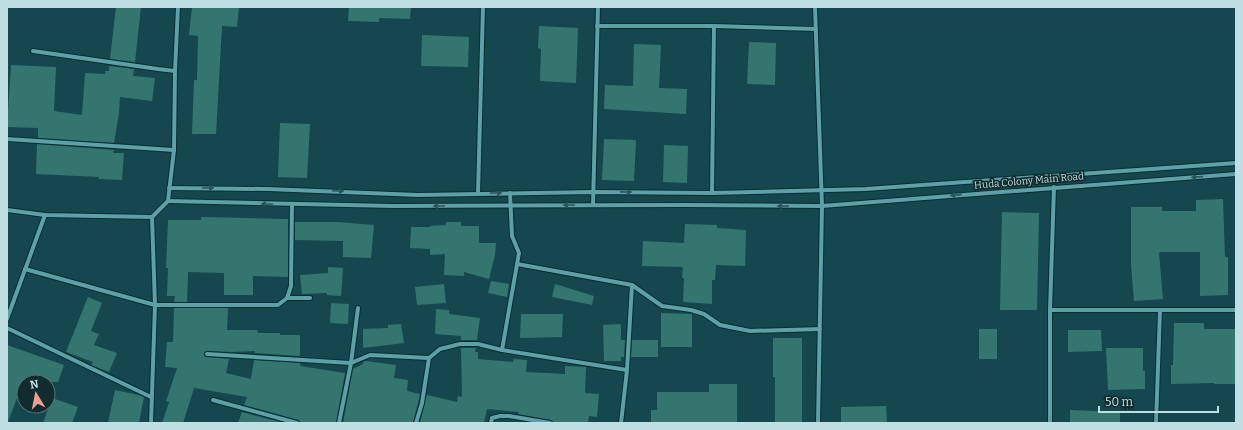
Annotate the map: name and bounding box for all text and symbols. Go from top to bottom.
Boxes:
street label: Huda Colony Main Road [974,170,1085,192]
one-way arrow [1191,173,1203,180]
one-way arrow [202,185,215,191]
one-way arrow [332,188,344,195]
one-way arrow [620,189,633,195]
one-way arrow [490,190,503,196]
one-way arrow [950,192,962,199]
one-way arrow [260,201,273,207]
one-way arrow [563,202,575,209]
one-way arrow [432,203,445,209]
one-way arrow [776,203,789,209]
north arrow [16,374,56,414]
text: N [29,377,40,392]
scale bar [1099,388,1218,414]
text: 50 m [1105,395,1134,409]

